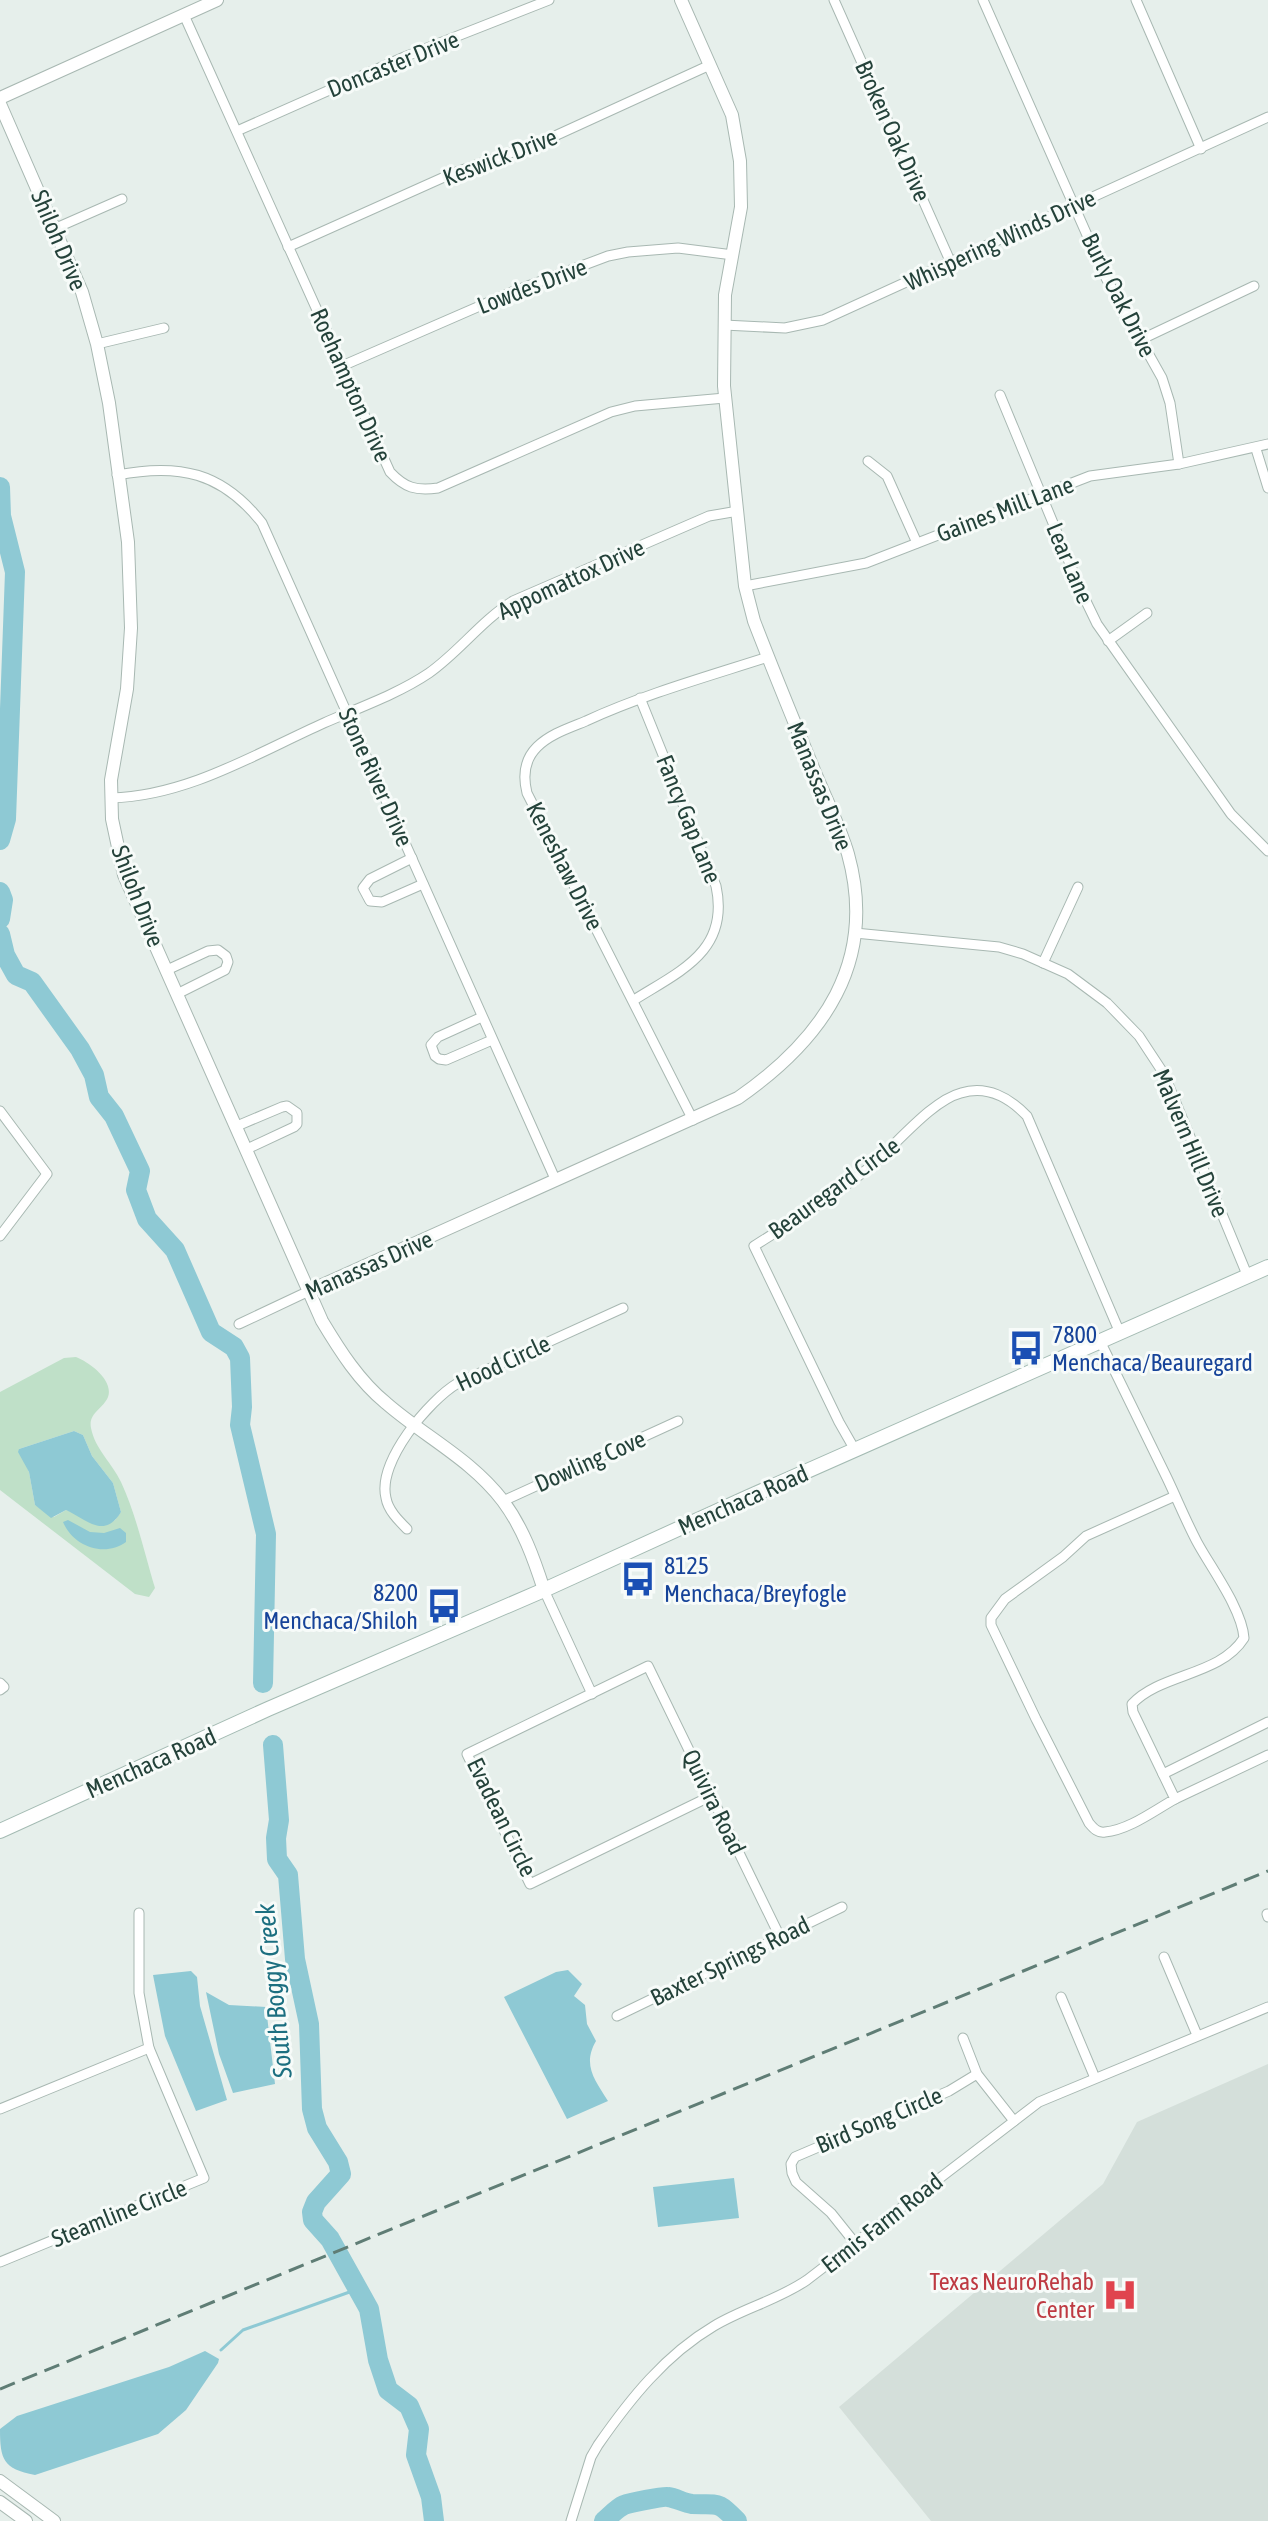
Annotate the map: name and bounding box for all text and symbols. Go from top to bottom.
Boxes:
street label: Doncaster Drive [323,25,463,103]
street label: Broken Oak Drive [850,56,936,206]
street label: Keswick Drive [439,123,561,191]
street label: Whispering Winds Drive [900,184,1100,296]
street label: Shiloh Drive [26,186,92,294]
street label: Burly Oak Drive [1076,229,1162,361]
street label: Lowdes Drive [473,253,591,319]
street label: Roehampton Drive [305,304,397,466]
street label: Gaines Mill Lane [933,471,1077,547]
street label: Lear Lane [1041,519,1099,607]
street label: Appomattox Drive [493,533,649,625]
street label: Stone River Drive [333,704,419,850]
street label: Manassas Drive [782,718,858,854]
street label: Fancy Gap Lane [651,751,727,887]
street label: Keneshaw Drive [521,797,609,935]
street label: Shiloh Drive [106,842,170,950]
street label: Malvern Hill Drive [1148,1065,1234,1221]
street label: Beauregard Circle [763,1132,905,1244]
street label: Manassas Drive [301,1225,437,1305]
place label: 7800 Menchaca/Beauregard [1052,1321,1253,1376]
bus stop icon: 7800 Menchaca/Beauregard [1007,1329,1045,1367]
street label: Hood Circle [452,1330,554,1396]
street label: Dowling Cove [530,1425,650,1497]
street label: Menchaca Road [674,1459,812,1541]
place label: 8125 Menchaca/Breyfogle [664,1552,847,1607]
bus stop icon: 8125 Menchaca/Breyfogle [619,1560,657,1598]
place label: 8200 Menchaca/Shiloh [263,1579,418,1634]
bus stop icon: 8200 Menchaca/Shiloh [425,1587,463,1625]
street label: Menchaca Road [82,1722,220,1804]
street label: Quivira Road [677,1745,751,1859]
street label: Evadean Circle [462,1753,542,1881]
water label: South Boggy Creek [250,1902,298,2081]
street label: Baxter Springs Road [646,1911,814,2011]
street label: Bird Song Circle [812,2081,946,2159]
street label: Ermis Farm Road [816,2168,948,2278]
street label: Steamline Circle [48,2174,190,2252]
place label: Texas NeuroRehab Center [930,2268,1095,2323]
hospital icon: Texas NeuroRehab Center [1101,2276,1139,2314]

